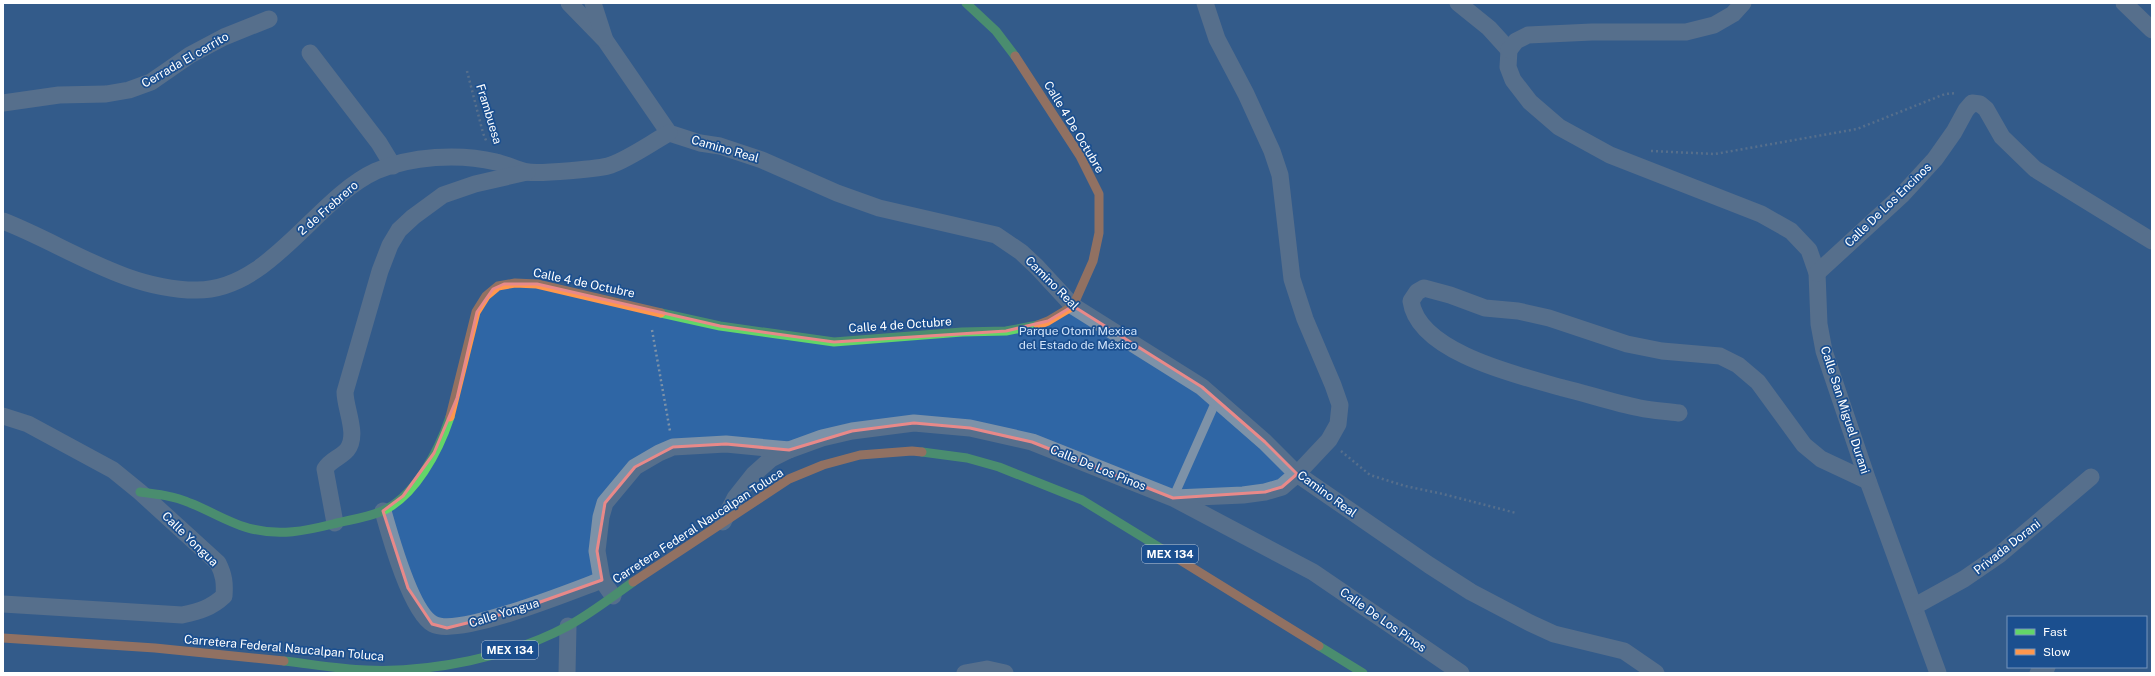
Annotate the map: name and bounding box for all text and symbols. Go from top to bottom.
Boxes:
street label: Cerrada El cerrito [139,29,231,91]
street label: Calle 4 De Octubre [1041,78,1107,176]
street label: Frambuesa [473,82,505,146]
street label: Camino Real [690,133,761,165]
street label: Calle De Los Encinos [1842,160,1934,250]
street label: 2 de Frebrero [295,178,361,238]
street label: Camino Real [1022,253,1082,313]
street label: Calle 4 de Octubre [532,265,636,301]
street label: Calle 4 de Octubre [848,314,952,336]
park label: Parque Otomí Mexica del Estado de México [1019,324,1137,352]
street label: Calle San Miguel Durani [1818,344,1872,476]
street label: Calle De Los Pinos [1048,442,1148,494]
street label: Carretera Federal Naucalpan Toluca [610,465,786,587]
street label: Camino Real [1295,468,1360,520]
street label: Calle Yongua [159,509,221,569]
street label: Privada Dorani [1971,517,2043,577]
road number: MEX 134 [1142,545,1198,563]
street label: Calle De Los Pinos [1337,585,1429,655]
street label: Calle Yongua [467,596,541,630]
legend [2007,616,2147,668]
text: Fast [2043,625,2068,639]
street label: Carretera Federal Naucalpan Toluca [183,632,385,664]
road number: MEX 134 [482,641,538,659]
text: Slow [2043,645,2071,659]

